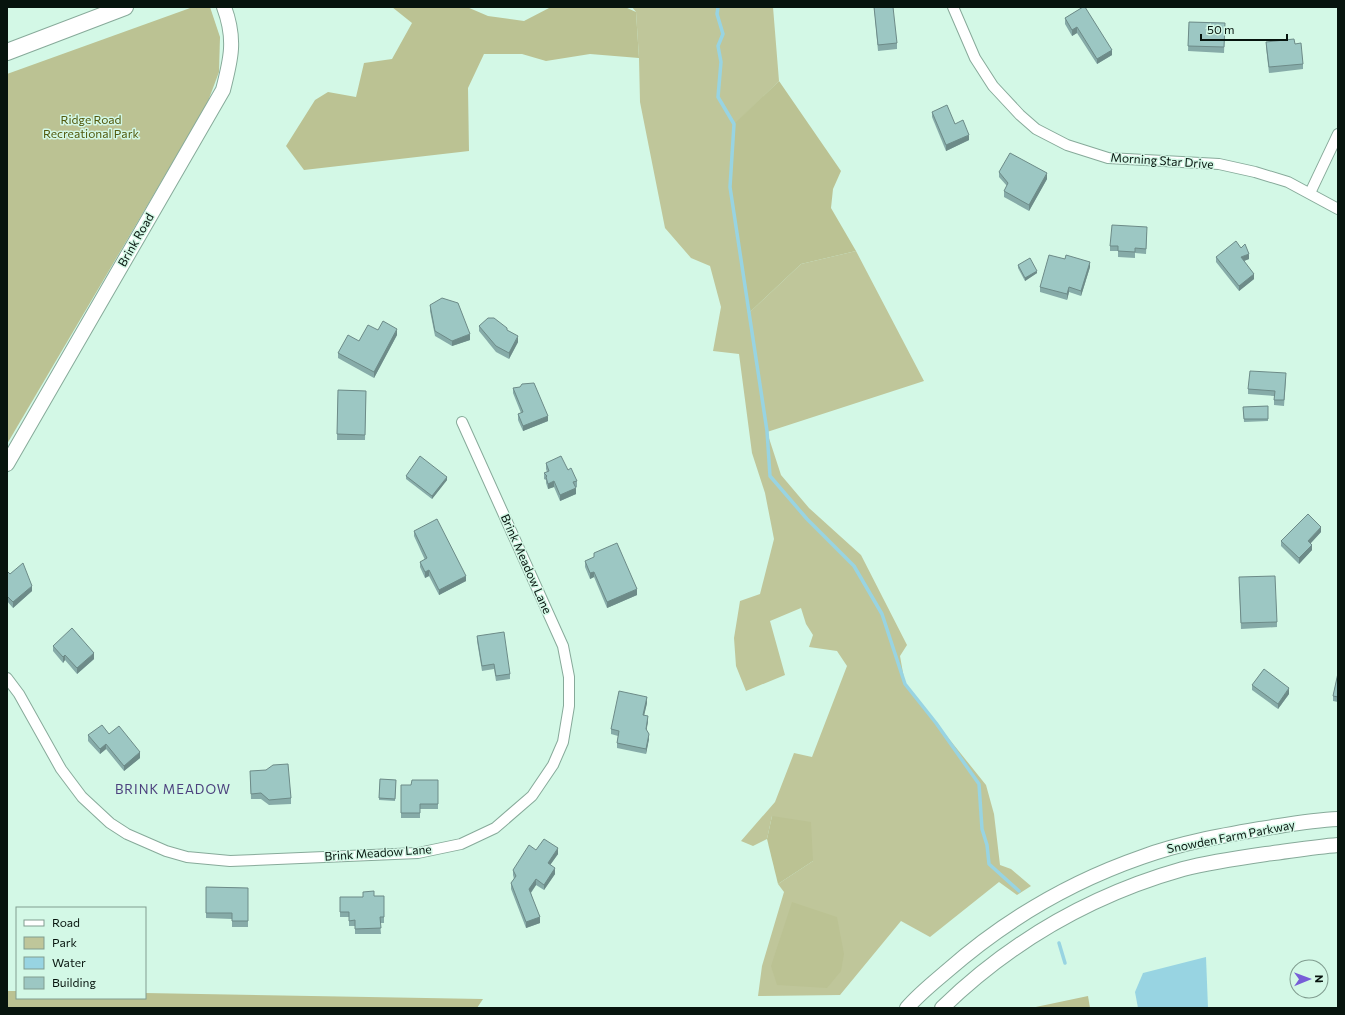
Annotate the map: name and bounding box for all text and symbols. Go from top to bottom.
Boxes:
scale bar [1201,16,1287,42]
text: 50 m [1207,22,1235,36]
park label: Ridge Road Recreational Park [43,112,139,140]
street label: Morning Star Drive [1110,149,1214,171]
street label: Brink Road [114,210,156,269]
street label: Brink Meadow Lane [499,512,555,616]
district label: BRINK MEADOW [115,781,231,797]
street label: Snowden Farm Parkway [1166,817,1296,855]
street label: Brink Meadow Lane [324,841,432,863]
legend [16,907,146,999]
text: Road [52,915,80,929]
text: Park [52,935,78,949]
text: Water [52,955,86,969]
north arrow [1289,959,1329,999]
text: Building [52,975,96,989]
text: N [1313,975,1326,983]

